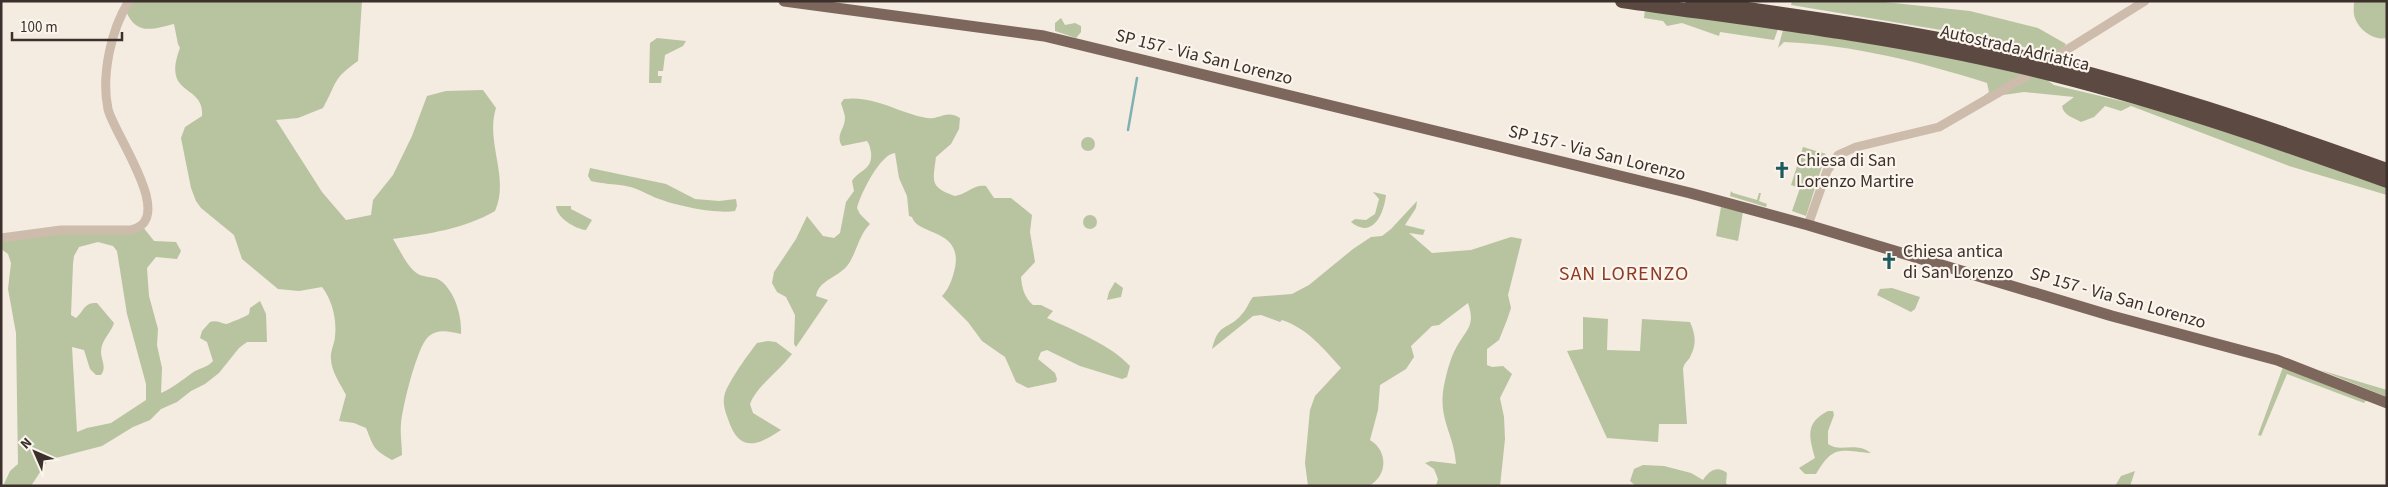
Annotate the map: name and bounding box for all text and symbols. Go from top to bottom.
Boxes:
scale bar [12,10,122,42]
text: 100 m [20,17,58,38]
street label: Autostrada Adriatica [1938,19,2092,77]
street label: SP 157 - Via San Lorenzo [1113,23,1295,91]
street label: SP 157 - Via San Lorenzo [1506,119,1688,187]
place label: Chiesa di San Lorenzo Martire [1796,148,1914,194]
church icon: Chiesa di San Lorenzo Martire [1772,160,1792,180]
place label: Chiesa antica di San Lorenzo [1903,239,2014,285]
church icon: Chiesa antica di San Lorenzo [1879,251,1899,271]
district label: SAN LORENZO [1559,260,1689,288]
street label: SP 157 - Via San Lorenzo [2027,261,2209,335]
north arrow [10,427,60,477]
text: N [16,433,37,454]

